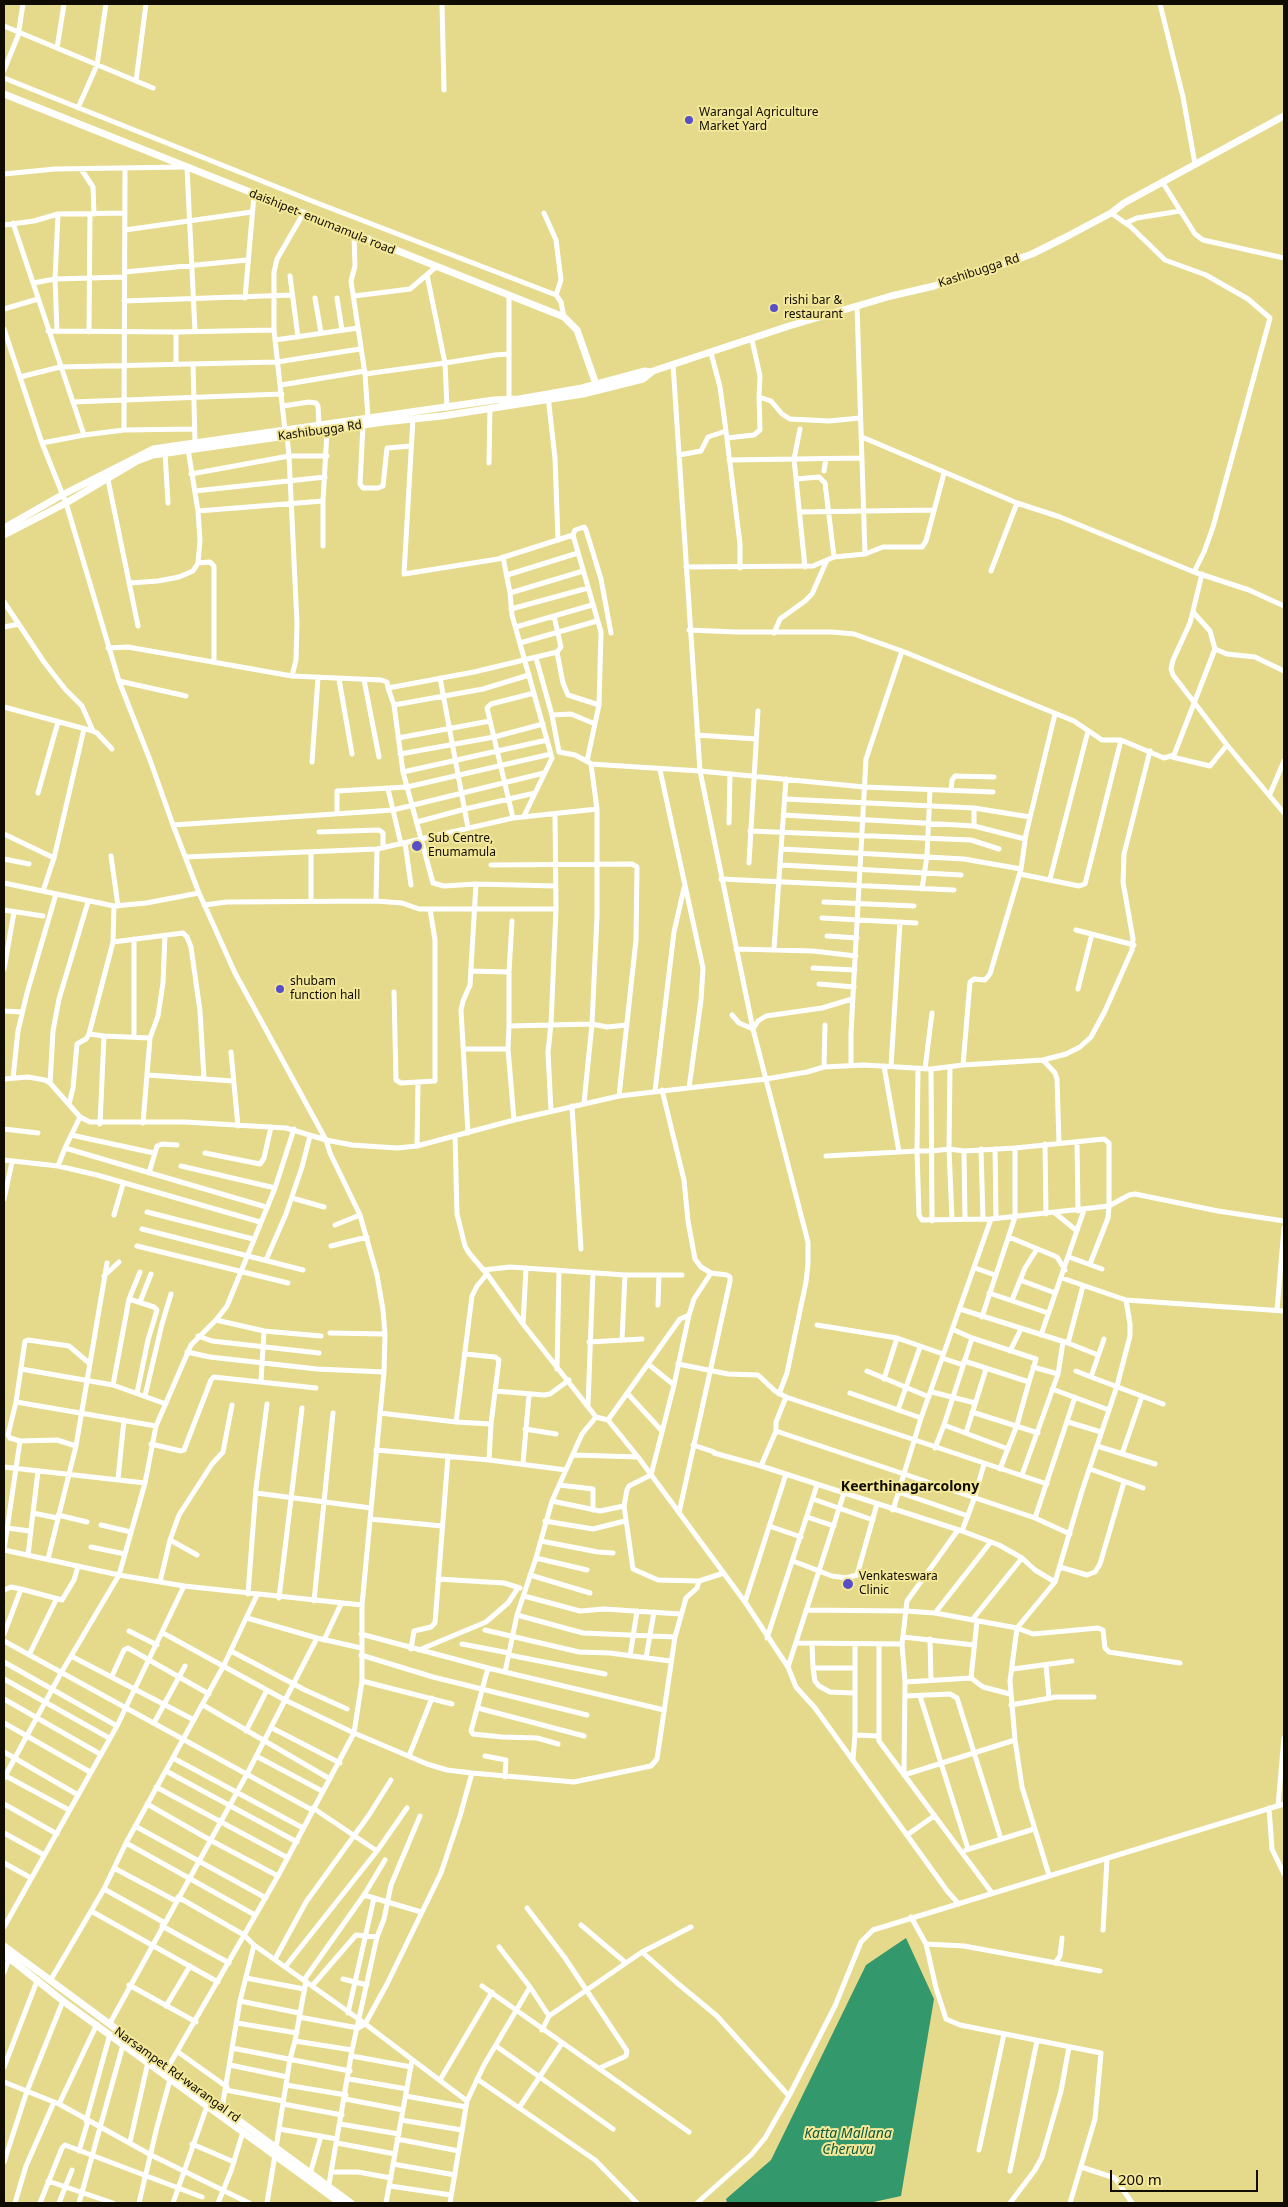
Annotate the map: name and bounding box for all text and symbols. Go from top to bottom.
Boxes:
place label: Warangal Agriculture Market Yard [699,106,818,134]
marker: Warangal Agriculture Market Yard [683,114,695,126]
street label: daishipet- enumamula road [247,186,397,258]
street label: Kashibugga Rd [937,251,1021,291]
place label: rishi bar & restaurant [784,294,843,322]
marker: rishi bar & restaurant [768,302,780,314]
street label: Kashibugga Rd [277,418,363,444]
place label: Sub Centre, Enumamula [428,832,496,860]
marker: Sub Centre, Enumamula [410,839,424,853]
place label: shubam function hall [290,975,360,1003]
marker: shubam function hall [274,983,286,995]
district label: Keerthinagarcolony [841,1479,979,1495]
place label: Venkateswara Clinic [859,1570,938,1598]
marker: Venkateswara Clinic [841,1577,855,1591]
street label: Narsampet Rd-warangal rd [111,2024,243,2126]
water label: Katta Mallana Cheruvu [804,2126,892,2158]
scale bar [1113,2160,1260,2192]
text: 200 m [1118,2169,1162,2189]

